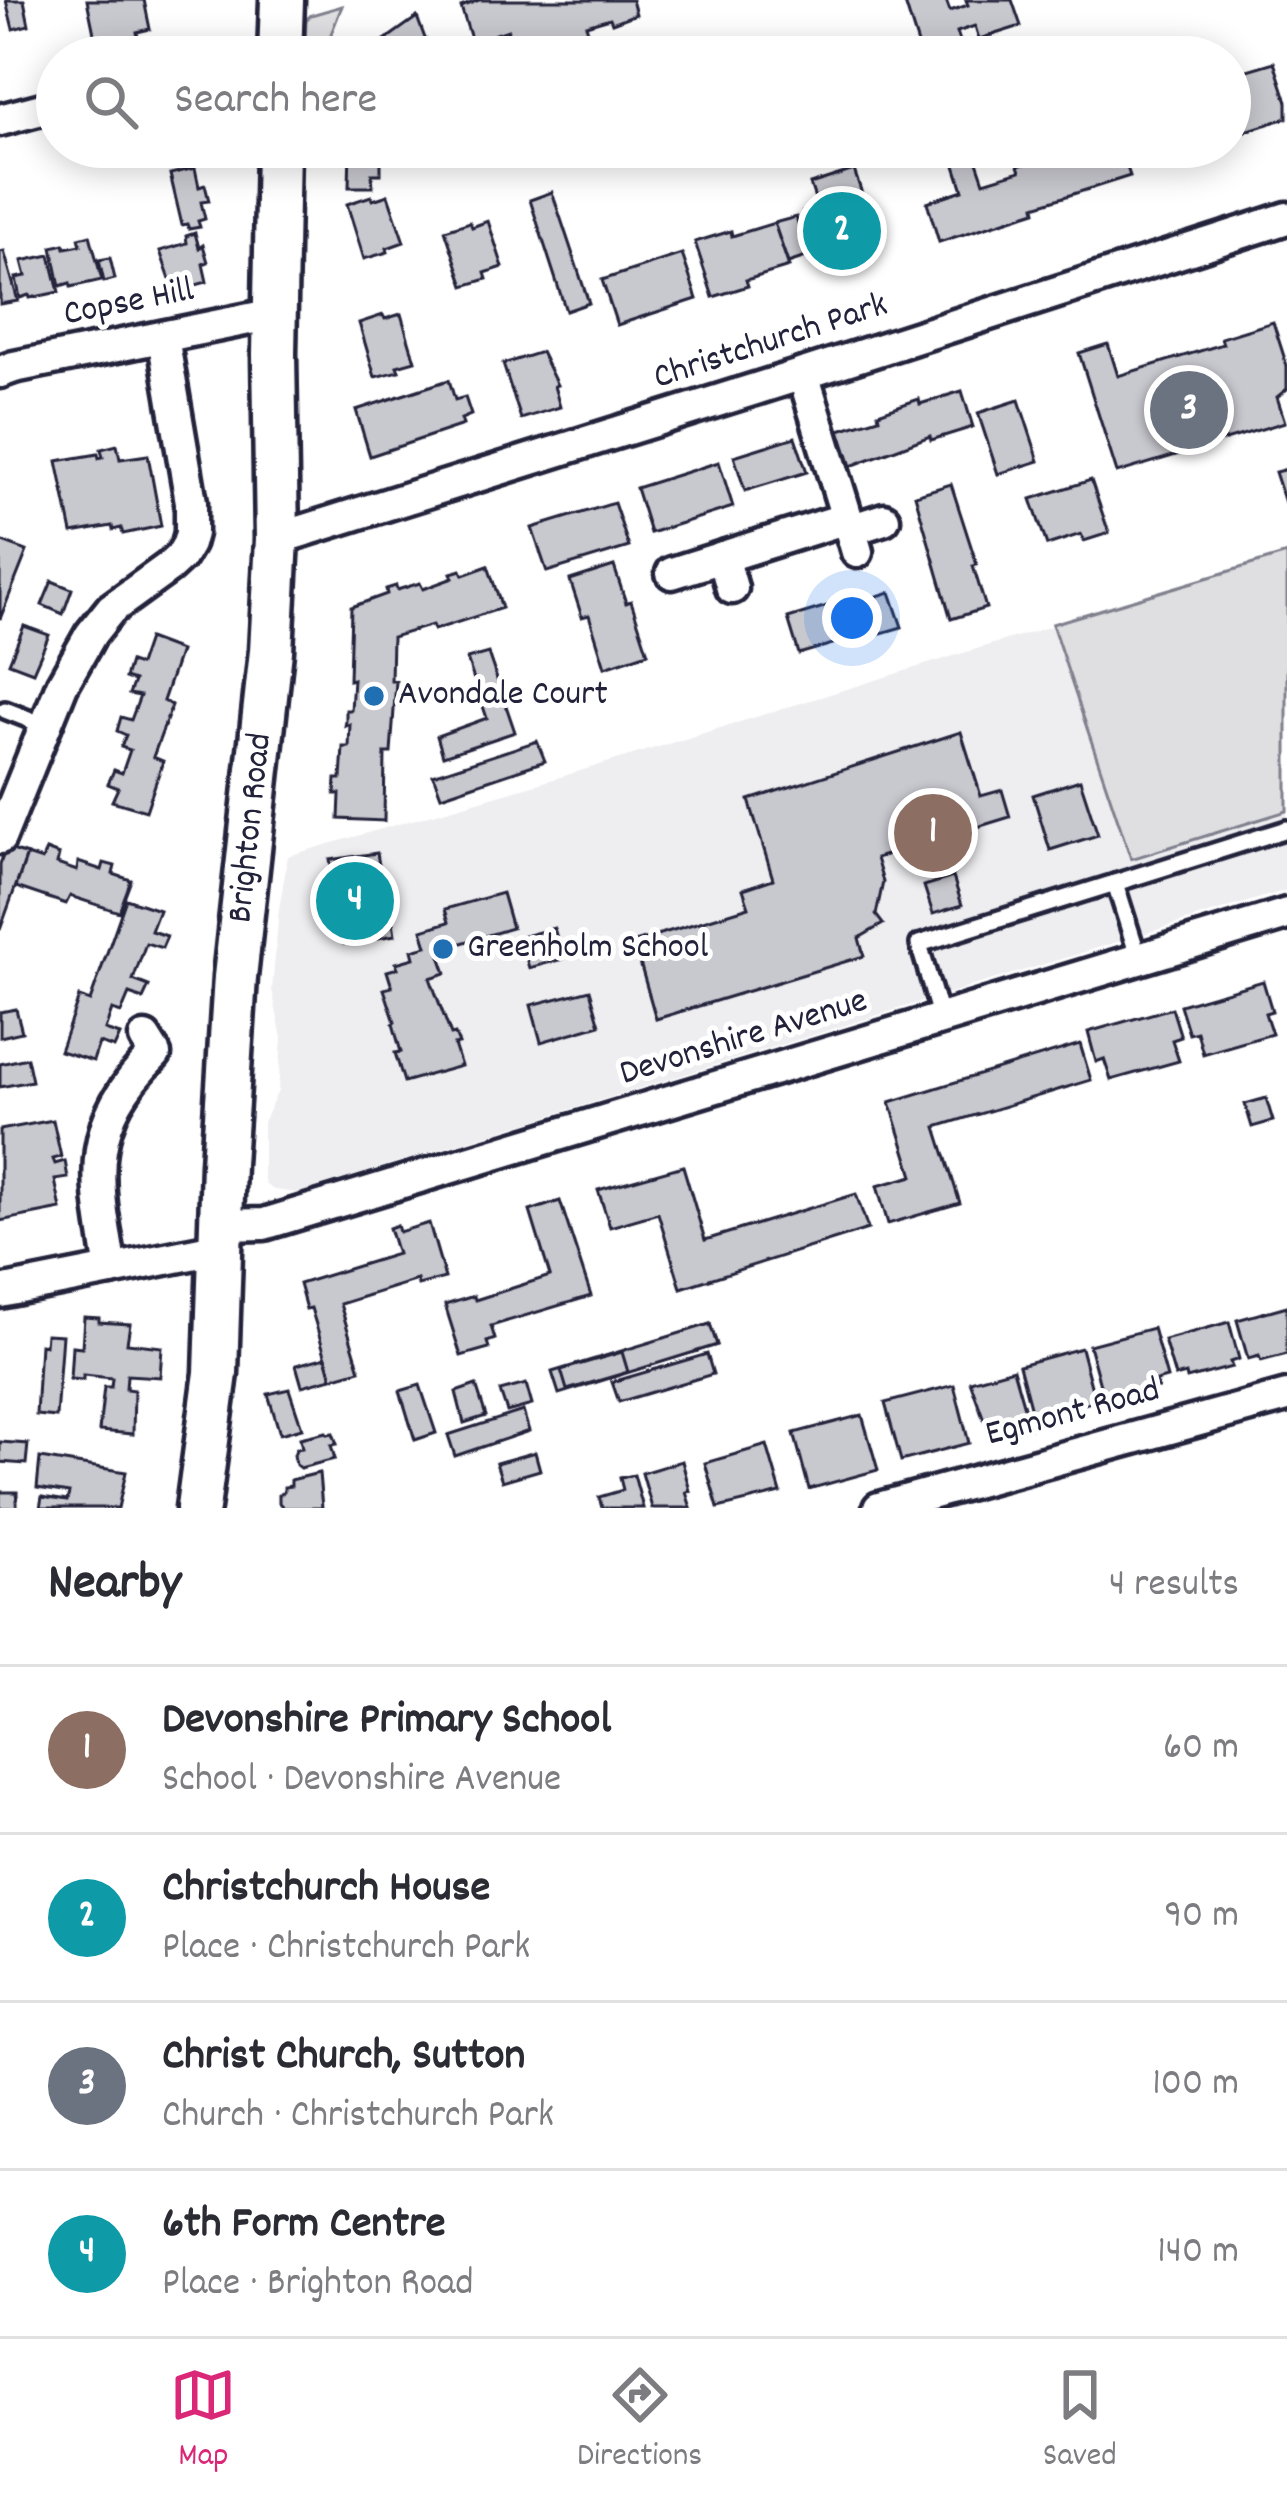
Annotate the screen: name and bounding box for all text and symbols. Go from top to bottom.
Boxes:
search box [36,36,1251,168]
icon: search [78,69,144,135]
text: Search here [174,70,377,134]
pin: 2 [803,186,881,276]
street label: Copse Hill [59,266,199,342]
street label: Christchurch Park [647,281,895,405]
pin: 3 [1150,365,1228,455]
your location [822,588,882,648]
place label: Avondale Court [398,670,608,722]
marker: Avondale Court [361,683,387,709]
street label: Brighton Road [216,730,288,926]
pin: 1 [894,788,972,878]
pin: 4 [316,856,394,946]
place label: Greenholm School [467,923,709,975]
marker: Greenholm School [430,936,456,962]
street label: Devonshire Avenue [614,977,874,1101]
street label: Egmont Road [980,1366,1166,1462]
text: Nearby [48,1550,181,1622]
text: 4 results [1109,1559,1239,1614]
text: Devonshire Primary School [162,1690,611,1754]
text: 1 [83,1722,91,1777]
text: 60 m [1163,1722,1239,1777]
text: School · Devonshire Avenue [162,1754,561,1809]
text: Christchurch House [162,1858,490,1922]
text: 2 [78,1890,96,1945]
text: 90 m [1164,1890,1239,1945]
text: Place · Christchurch Park [162,1922,530,1977]
text: Christ Church, Sutton [162,2026,525,2090]
text: 3 [78,2058,96,2113]
text: 100 m [1152,2058,1239,2113]
text: Church · Christchurch Park [162,2090,554,2145]
text: 6th Form Centre [162,2194,446,2258]
text: 4 [79,2226,95,2281]
text: 140 m [1157,2226,1239,2281]
text: Place · Brighton Road [162,2258,474,2313]
tab: Map [170,2362,236,2481]
tab: Directions [577,2362,702,2481]
tab: Saved [1043,2362,1117,2481]

